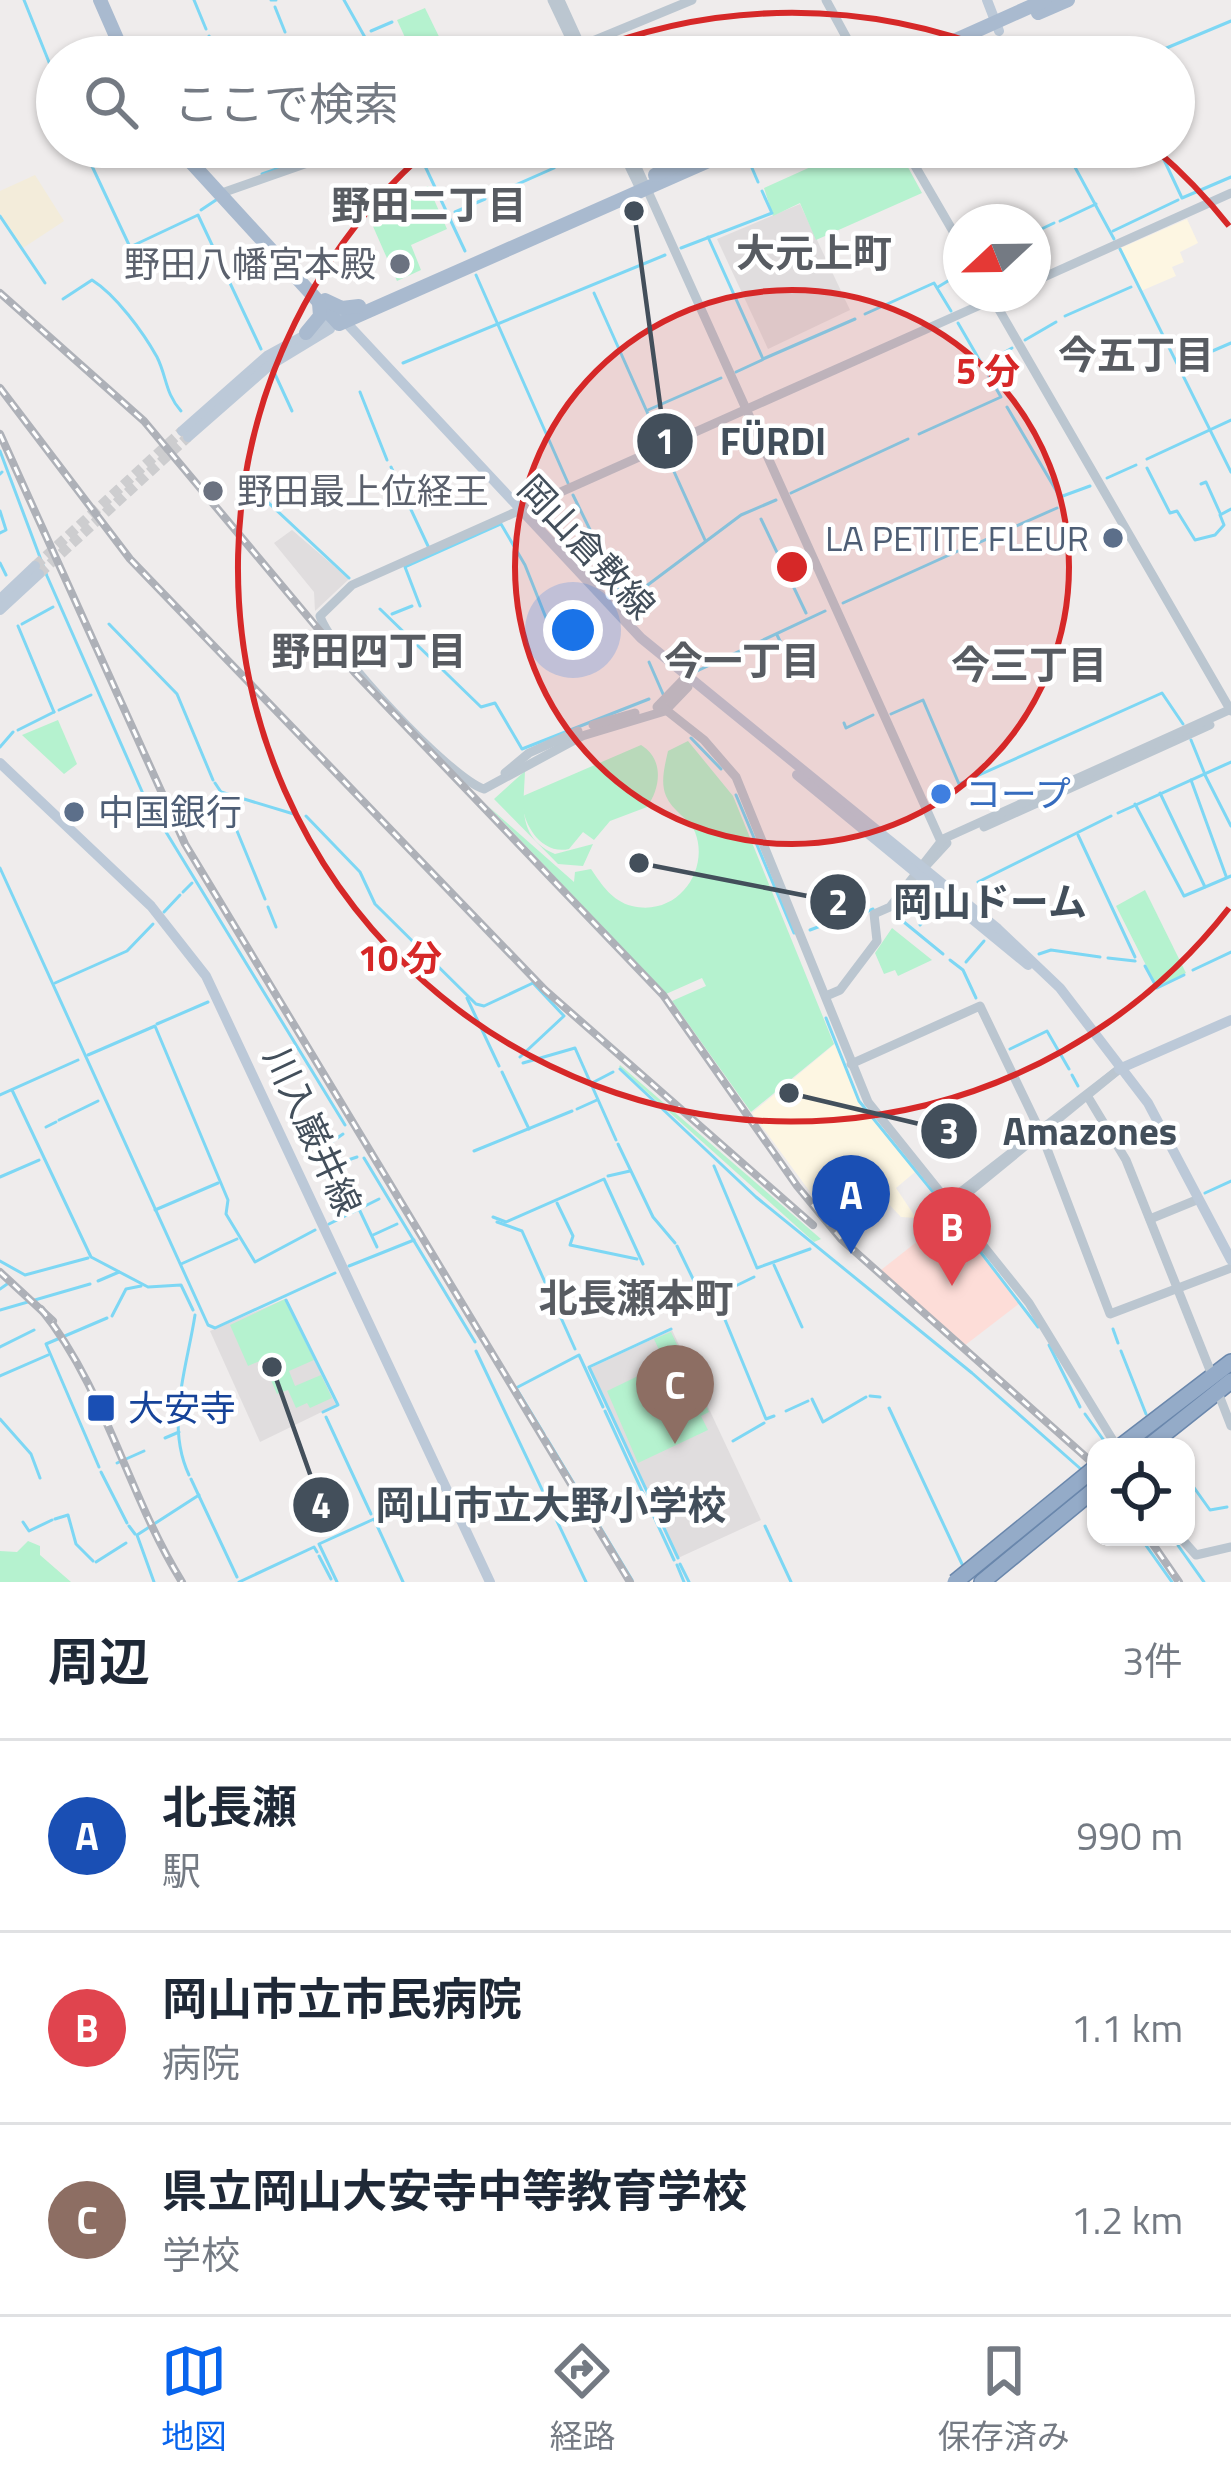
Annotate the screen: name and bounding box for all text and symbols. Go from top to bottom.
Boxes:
search box [36,36,1195,168]
icon: search [78,69,144,135]
text: ここで検索 [174,69,399,137]
district label: 野田二丁目 [331,175,527,234]
north arrow [943,204,1051,312]
district label: 大元上町 [736,223,892,282]
place label: 野田八幡宮本殿 [124,236,376,291]
marker: 野田八幡宮本殿 [387,251,413,277]
district label: 今五丁目 [1058,325,1214,384]
text: 5 分 [956,343,1020,398]
callout: FÜRDI [635,404,850,479]
text: FÜRDI [720,411,826,470]
text: 1 [655,413,675,468]
street label: 岡山倉敷線 [506,462,669,631]
place label: 野田最上位経王 [237,463,489,518]
marker: 野田最上位経王 [200,478,226,504]
place label: LA PETITE FLEUR [825,510,1089,565]
marker: LA PETITE FLEUR [1100,525,1126,551]
centre of rings [771,546,813,588]
your location [543,600,603,660]
district label: 野田四丁目 [271,621,467,680]
district label: 今一丁目 [664,631,820,690]
district label: 今三丁目 [951,635,1107,694]
place label: コープ [965,766,1071,821]
marker: コープ [928,781,954,807]
place label: 中国銀行 [98,784,242,839]
marker: 中国銀行 [61,799,87,825]
callout: 岡山ドーム [808,865,1111,940]
text: 岡山ドーム [893,872,1087,931]
text: 2 [828,874,848,929]
text: 10 分 [358,930,442,985]
street label: 川入巌井線 [250,1038,376,1224]
callout: Amazones [919,1093,1202,1168]
text: Amazones [1003,1101,1177,1160]
text: 3 [939,1103,959,1158]
pin: A [812,1155,890,1254]
pin: B [913,1187,991,1286]
district label: 北長瀬本町 [538,1268,734,1327]
pin: C [636,1345,714,1444]
place label: 大安寺 [128,1380,236,1435]
marker: 大安寺 [85,1392,117,1424]
map controls [1087,1438,1195,1546]
button: locate [1087,1438,1195,1546]
callout: 岡山市立大野小学校 [291,1468,750,1543]
text: 岡山市立大野小学校 [375,1475,727,1534]
text: 4 [311,1477,331,1532]
text: 周辺 [48,1622,150,1700]
text: 3件 [1122,1631,1183,1690]
text: 北長瀬 [162,1772,297,1840]
text: A [75,1806,99,1865]
text: 990 m [1076,1806,1183,1865]
text: 駅 [162,1841,201,1900]
text: 岡山市立市民病院 [162,1964,522,2032]
text: B [75,1998,99,2057]
text: 1.1 km [1071,1998,1183,2057]
text: 病院 [162,2033,240,2092]
text: 県立岡山大安寺中等教育学校 [162,2156,747,2224]
text: C [76,2190,98,2249]
text: 1.2 km [1071,2190,1183,2249]
text: 学校 [162,2225,240,2284]
tab: 地図 [161,2338,227,2461]
tab: 経路 [549,2338,615,2461]
tab: 保存済み [938,2338,1070,2461]

